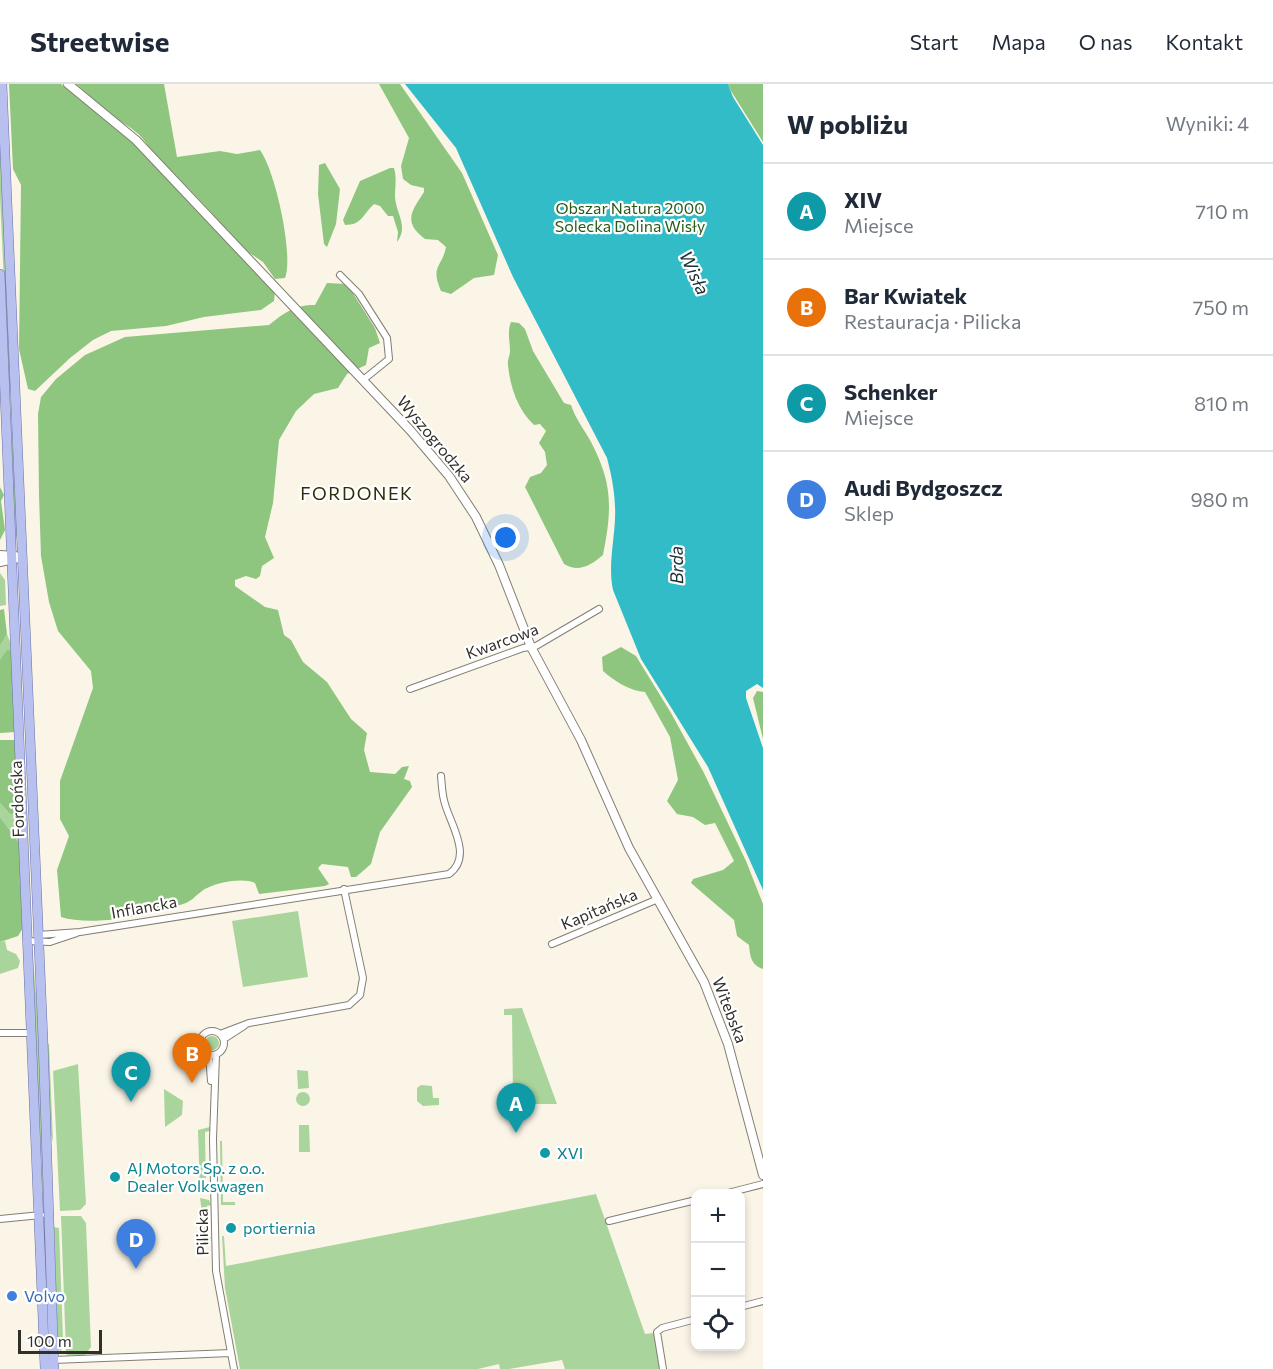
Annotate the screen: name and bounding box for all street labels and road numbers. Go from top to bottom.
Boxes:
street label: Wyszogrodzka [394,391,477,486]
street label: Kwarcowa [463,619,541,662]
street label: Fordońska [6,760,27,838]
street label: Kapitańska [558,884,640,933]
street label: Inflancka [110,891,178,922]
street label: Witebska [709,974,752,1045]
street label: Pilicka [192,1208,211,1256]

